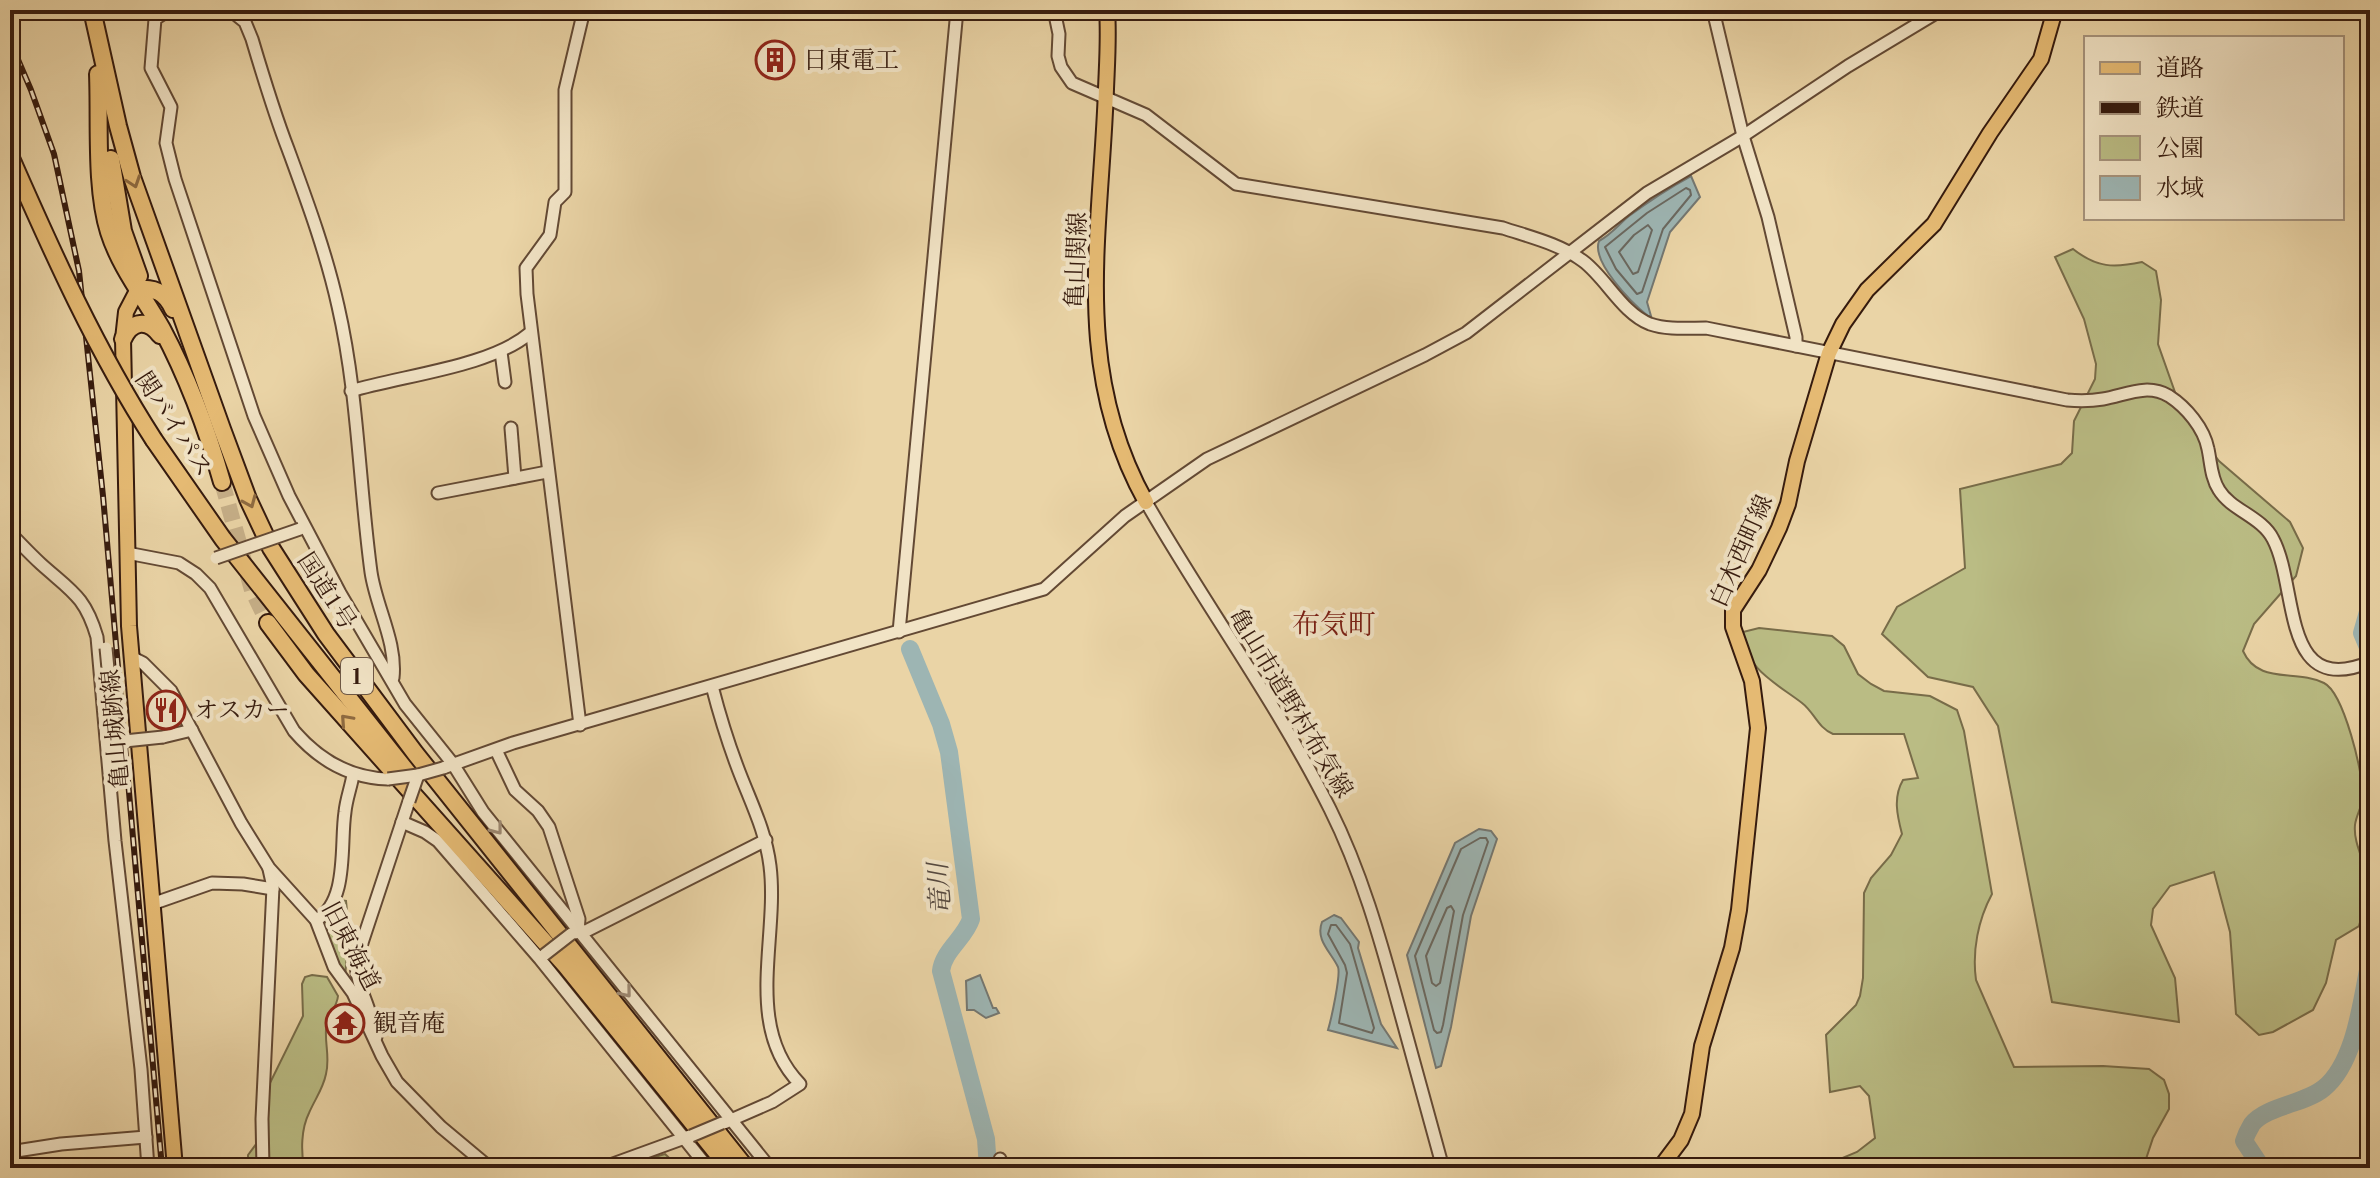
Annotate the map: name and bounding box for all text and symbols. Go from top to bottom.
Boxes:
legend [2084,36,2344,220]
building icon: 日東電工 [754,39,796,81]
place label: 日東電工 [803,47,899,74]
text: 道路 [2156,55,2204,82]
text: 鉄道 [2156,95,2204,122]
text: 公園 [2156,136,2204,162]
one-way arrow [125,174,141,188]
text: 水域 [2156,175,2204,202]
street label: 亀山関線 [1061,212,1092,308]
street label: 関バイパス [130,367,217,482]
street label: 白木西町線 [1705,491,1778,612]
one-way arrow [240,493,256,508]
street label: 国道1号 [292,548,361,635]
street label: 亀山市道野村布気線 [1223,604,1358,803]
district label: 布気町 [1292,610,1376,641]
road number: 1 [341,658,373,694]
street label: 亀山城跡線 [97,668,134,790]
restaurant icon: オスカー [145,689,187,731]
place label: オスカー [194,699,290,724]
one-way arrow [342,714,356,729]
one-way arrow [487,820,501,835]
water label: 竜川 [924,859,956,916]
street label: 旧東海道 [316,898,385,995]
one-way arrow [617,983,631,998]
temple icon: 観音庵 [324,1002,366,1044]
place label: 観音庵 [373,1010,445,1037]

